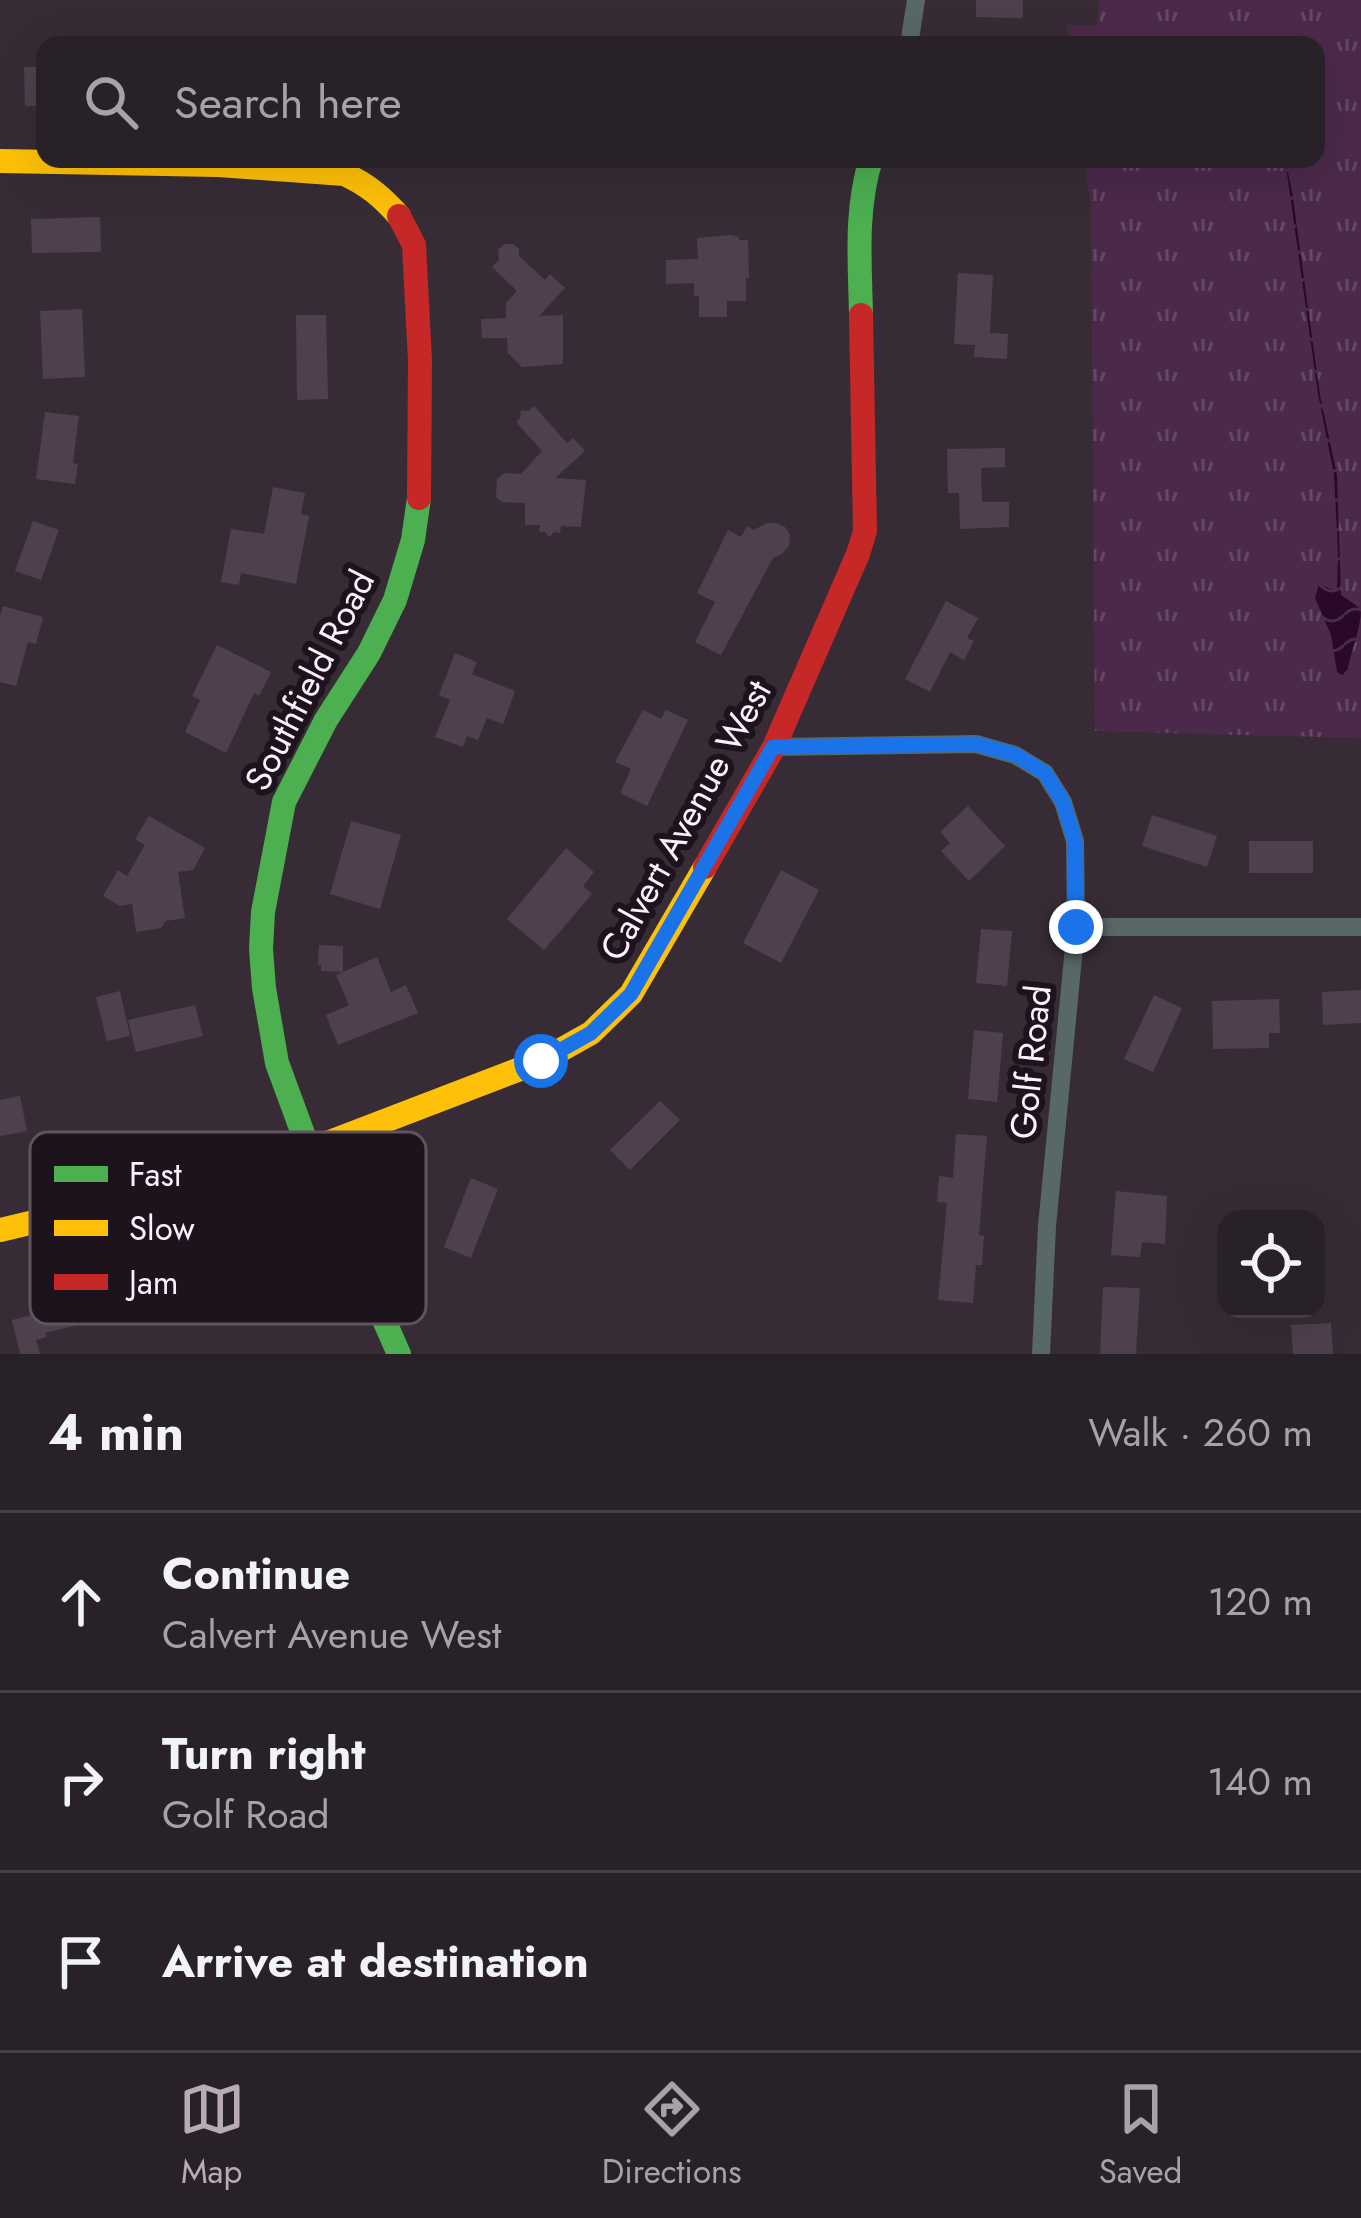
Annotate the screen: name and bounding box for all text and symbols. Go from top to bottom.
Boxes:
search box [36,36,1325,168]
icon: search [78,69,144,135]
text: Search here [174,70,402,135]
street label: Southfield Road [231,561,387,799]
street label: Calvert Avenue West [586,670,784,970]
route end [1049,900,1103,954]
street label: Golf Road [996,982,1064,1142]
route start [514,1034,568,1088]
legend [30,1132,426,1324]
text: Fast [129,1151,182,1198]
text: Slow [129,1205,195,1252]
map controls [1217,1210,1325,1318]
button: locate [1217,1210,1325,1318]
text: Jam [125,1259,179,1306]
text: 4 min [48,1395,184,1469]
text: Walk · 260 m [1088,1404,1313,1461]
text: Continue [162,1541,350,1606]
icon: ahead [48,1569,114,1635]
text: 120 m [1208,1573,1313,1630]
text: Calvert Avenue West [162,1606,501,1663]
text: Turn right [162,1721,366,1786]
icon: right [48,1749,114,1815]
text: 140 m [1207,1753,1313,1810]
text: Golf Road [162,1786,329,1843]
icon: arrive [48,1929,114,1995]
text: Arrive at destination [162,1929,589,1994]
tab: Map [179,2076,245,2195]
tab: Directions [602,2076,742,2195]
tab: Saved [1099,2076,1182,2195]

